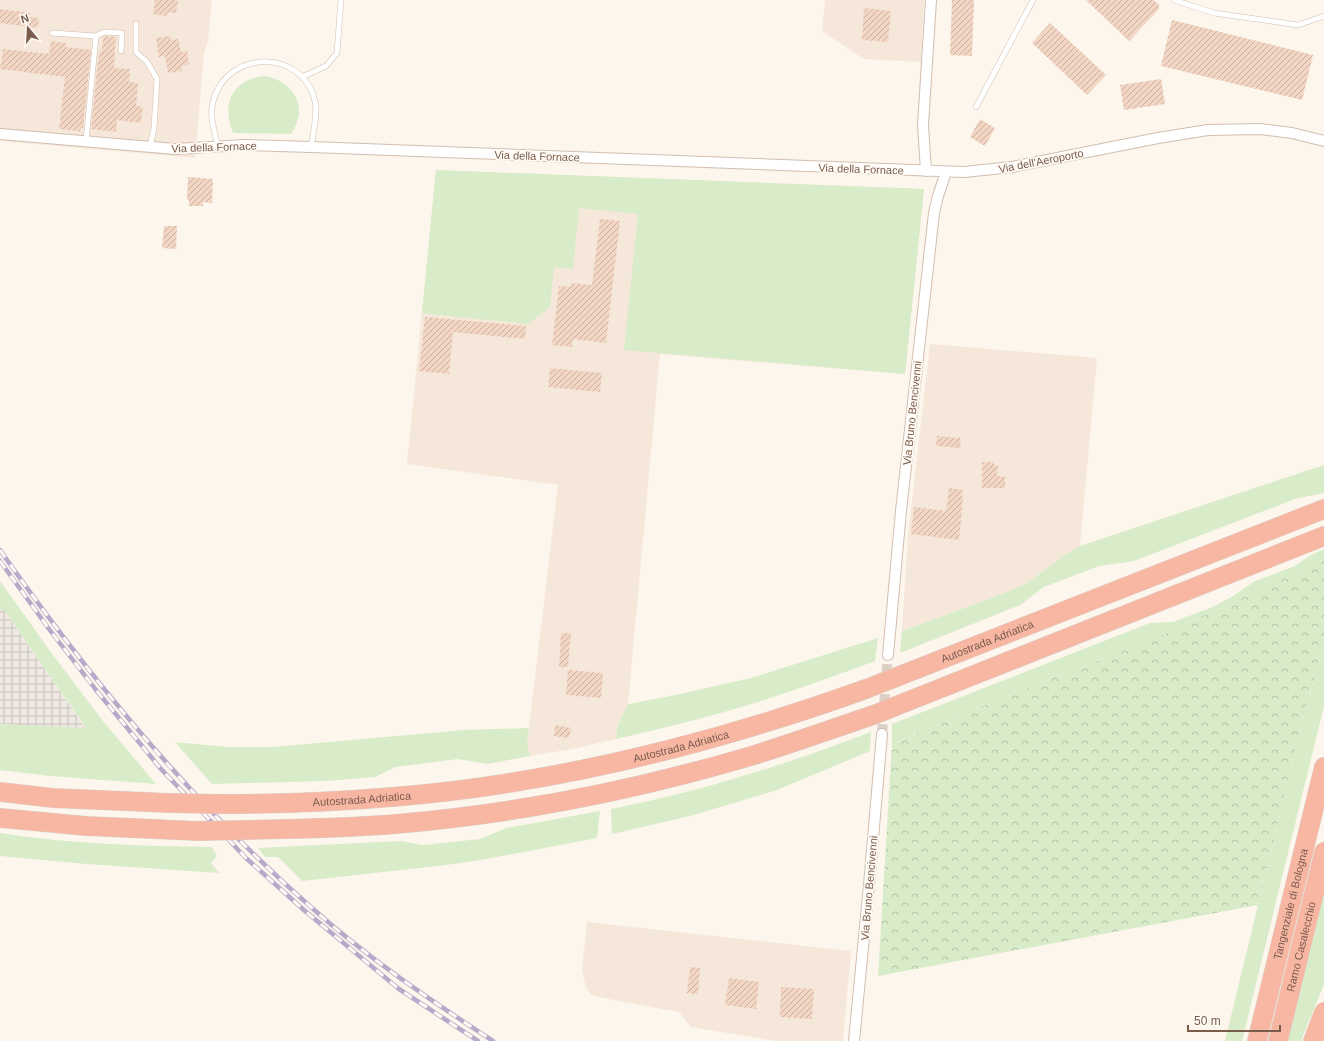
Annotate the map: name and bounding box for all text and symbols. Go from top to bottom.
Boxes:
north arrow [8,8,48,48]
text: N [19,12,31,25]
street label: Via della Fornace [171,140,257,154]
street label: Via dell'Aeroporto [997,147,1085,175]
street label: Via della Fornace [494,149,580,163]
street label: Via della Fornace [818,162,904,176]
street label: Via Bruno Bencivenni [901,360,923,466]
street label: Autostrada Adriatica [939,617,1036,665]
street label: Autostrada Adriatica [632,728,731,764]
street label: Autostrada Adriatica [312,789,412,808]
street label: Via Bruno Bencivenni [858,835,880,941]
street label: Tangenziale di Bologna [1271,846,1310,961]
street label: Ramo Casalecchio [1284,900,1318,993]
scale bar [1188,1007,1280,1033]
text: 50 m [1194,1014,1221,1028]

